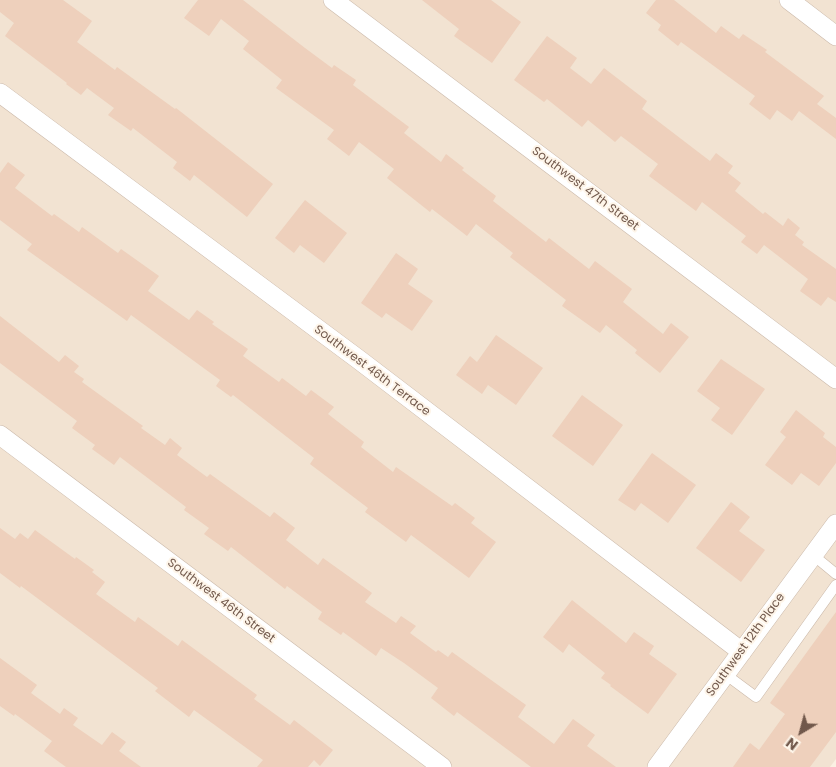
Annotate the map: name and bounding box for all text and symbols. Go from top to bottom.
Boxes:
street label: Southwest 47th Street [529,144,641,234]
street label: Southwest 46th Terrace [311,323,433,419]
street label: Southwest 46th Street [164,556,278,646]
street label: Southwest 12th Place [704,590,788,700]
north arrow [776,707,826,757]
text: N [782,733,802,755]

